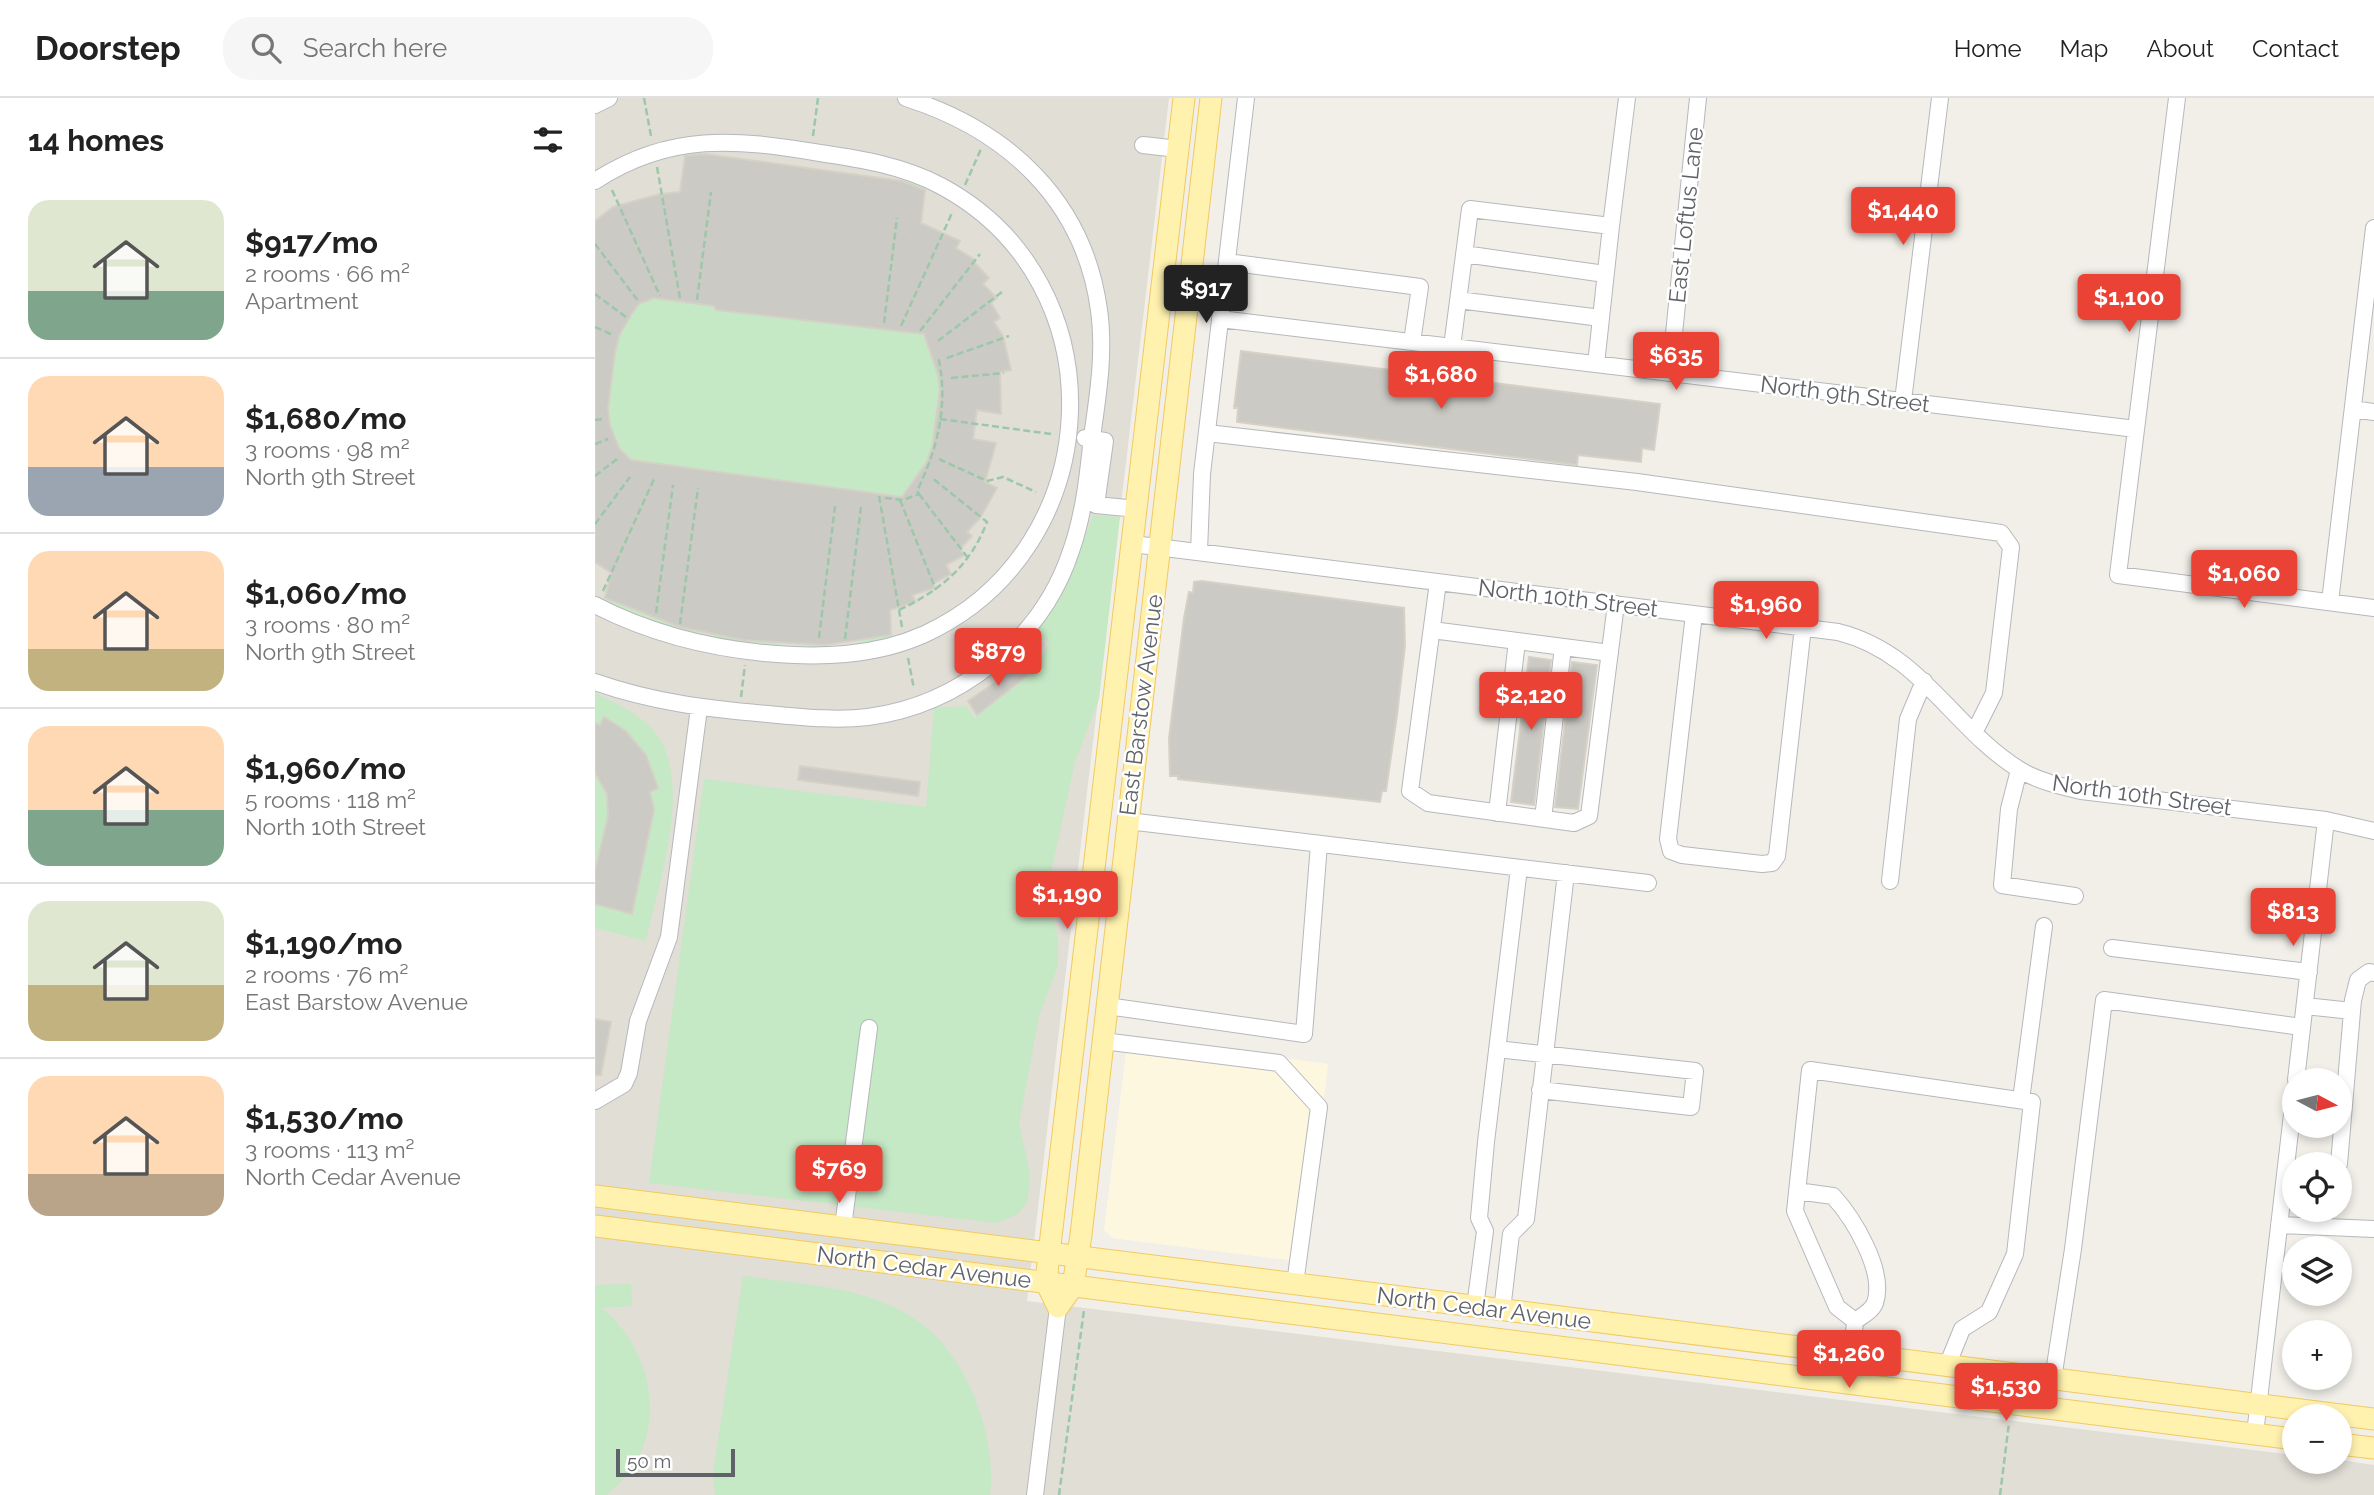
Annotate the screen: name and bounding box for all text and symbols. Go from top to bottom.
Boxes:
search box [223,17,713,80]
text: Doorstep [35,29,181,68]
icon: search [247,29,285,67]
text: Search here [303,33,447,63]
text: Home [1954,34,2022,63]
text: Map [2060,34,2108,63]
text: About [2146,34,2214,63]
text: Contact [2252,34,2339,63]
icon: filters [529,121,567,159]
text: 14 homes [28,123,164,158]
street label: East Loftus Lane [1663,126,1708,304]
pin: $1,440 [1846,188,1960,247]
text: $1,440 [1867,196,1939,223]
text: $917/mo [245,225,378,260]
icon: home [84,228,168,312]
text: 2 rooms · 66 m² [245,260,410,287]
pin: $917 [1165,266,1247,325]
text: $917 [1180,274,1232,301]
pin: $1,100 [2072,274,2186,334]
text: $1,100 [2094,283,2164,310]
text: Apartment [245,287,359,314]
pin: $635 [1635,332,1717,392]
text: $635 [1649,341,1703,368]
pin: $1,680 [1384,352,1498,411]
text: $1,680 [1404,360,1478,387]
street label: North 9th Street [1759,370,1932,417]
text: $1,680/mo [245,401,406,436]
icon: home [84,404,168,488]
text: 3 rooms · 98 m² [245,436,410,463]
text: North 9th Street [245,463,416,490]
pin: $1,060 [2187,550,2301,610]
text: $1,060 [2207,559,2281,586]
street label: North 10th Street [1477,573,1660,622]
text: $1,060/mo [245,576,407,611]
icon: home [84,579,168,663]
pin: $1,960 [1709,582,1823,641]
text: $1,960 [1730,590,1802,617]
street label: East Barstow Avenue [1114,593,1167,817]
text: 3 rooms · 80 m² [245,611,410,638]
pin: $879 [957,628,1039,688]
text: $879 [971,637,1025,664]
text: North 9th Street [245,638,416,665]
pin: $2,120 [1474,672,1588,732]
text: $2,120 [1495,681,1567,708]
text: $1,960/mo [245,751,406,786]
icon: home [84,754,168,838]
street label: North 10th Street [2051,769,2234,821]
text: 5 rooms · 118 m² [245,786,416,813]
text: North 10th Street [245,813,426,840]
pin: $1,190 [1010,872,1124,931]
text: $1,190 [1032,880,1102,907]
pin: $813 [2252,888,2334,948]
text: $813 [2267,897,2319,924]
text: $1,190/mo [245,926,402,961]
icon: home [84,929,168,1013]
text: 2 rooms · 76 m² [245,961,408,988]
text: East Barstow Avenue [245,988,468,1015]
north arrow [2282,1068,2352,1138]
map controls [2282,1068,2352,1474]
text: $1,530/mo [245,1101,403,1136]
icon: home [84,1104,168,1188]
text: 3 rooms · 113 m² [245,1136,414,1163]
pin: $769 [798,1146,880,1205]
button: locate [2282,1152,2352,1222]
text: $769 [812,1154,867,1181]
text: North Cedar Avenue [245,1163,461,1190]
button: layers [2282,1236,2352,1306]
street label: North Cedar Avenue [815,1240,1033,1293]
street label: North Cedar Avenue [1375,1281,1593,1334]
button: + [2282,1320,2352,1390]
pin: $1,260 [1792,1330,1906,1390]
text: $1,260 [1813,1339,1885,1366]
pin: $1,530 [1949,1364,2063,1423]
text: $1,530 [1971,1372,2041,1399]
button: − [2282,1404,2352,1474]
scale bar [616,1446,735,1478]
text: 50 m [627,1450,671,1472]

